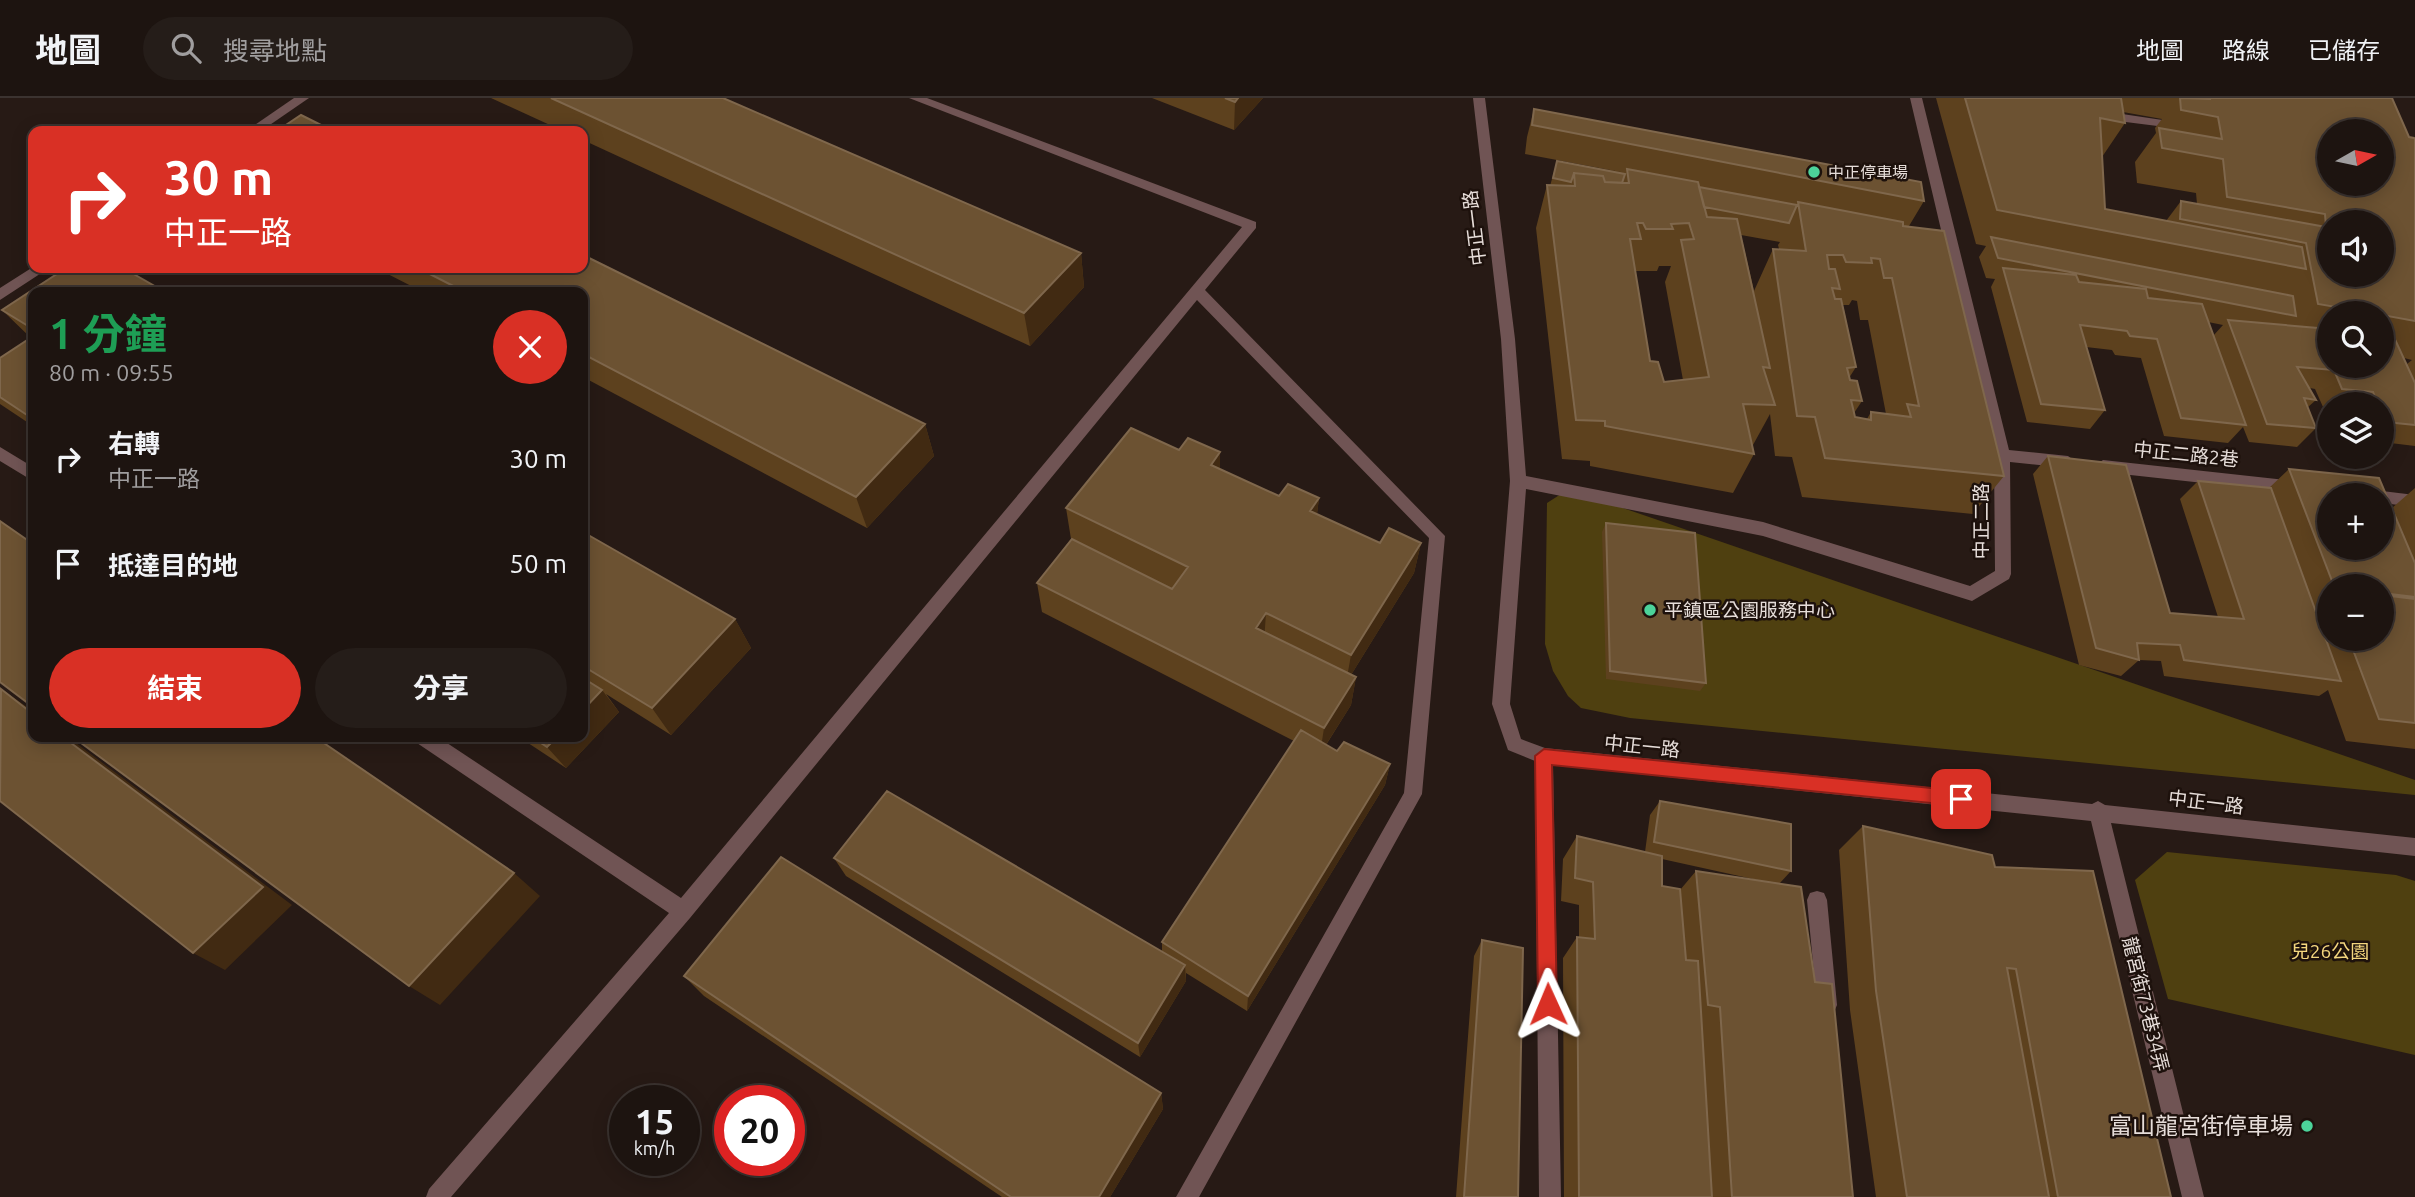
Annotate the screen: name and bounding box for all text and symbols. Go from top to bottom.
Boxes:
search box [143,17,633,80]
icon: search [167,29,205,67]
text: 地圖 [35,31,101,68]
text: 搜尋地點 [223,36,327,65]
text: 地圖 [2136,37,2184,64]
text: 路線 [2222,37,2270,64]
text: 已儲存 [2308,37,2380,64]
north arrow [2317,119,2394,196]
map controls [2317,119,2394,651]
text: 30 m [164,149,273,204]
icon: right [49,154,140,245]
place label: 中正停車場 [1828,163,1908,181]
marker: 中正停車場 [1806,164,1822,180]
street label: 中正一路 [1458,189,1490,267]
button: sound [2317,210,2394,287]
text: 中正一路 [164,214,292,250]
button: search [2317,301,2394,378]
text: 1 分鐘 [49,310,167,357]
button: close [493,310,567,384]
text: 80 m · 09:55 [49,360,174,385]
button: layers [2317,392,2394,469]
text: 右轉 [108,429,160,458]
street label: 中正二路2巷 [2132,438,2240,470]
icon: right [49,440,87,478]
text: 30 m [509,444,567,473]
text: 中正一路 [108,466,200,491]
street label: 中正二路 [1970,483,1992,559]
button: + [2317,483,2394,560]
icon: arrive [49,545,87,583]
text: 50 m [509,549,567,578]
text: 抵達目的地 [108,551,238,580]
button: − [2317,574,2394,651]
place label: 平鎮區公園服務中心 [1664,599,1835,621]
marker: 平鎮區公園服務中心 [1642,602,1658,618]
button: 結束 [49,648,301,728]
button: 分享 [315,648,567,728]
street label: 中正一路 [1603,731,1681,761]
pin [1931,769,1991,829]
icon: arrive [1942,780,1980,818]
street label: 中正一路 [2167,786,2245,818]
street label: 龍宮街73巷34弄 [2119,934,2173,1074]
park label: 兒26公園 [2291,940,2369,962]
position arrow [1511,967,1585,1041]
speed limit sign: 20 [714,1085,805,1176]
text: 15 [635,1101,674,1141]
place label: 富山龍宮街停車場 [2109,1113,2293,1138]
marker: 富山龍宮街停車場 [2299,1118,2315,1134]
text: km/h [634,1138,675,1158]

